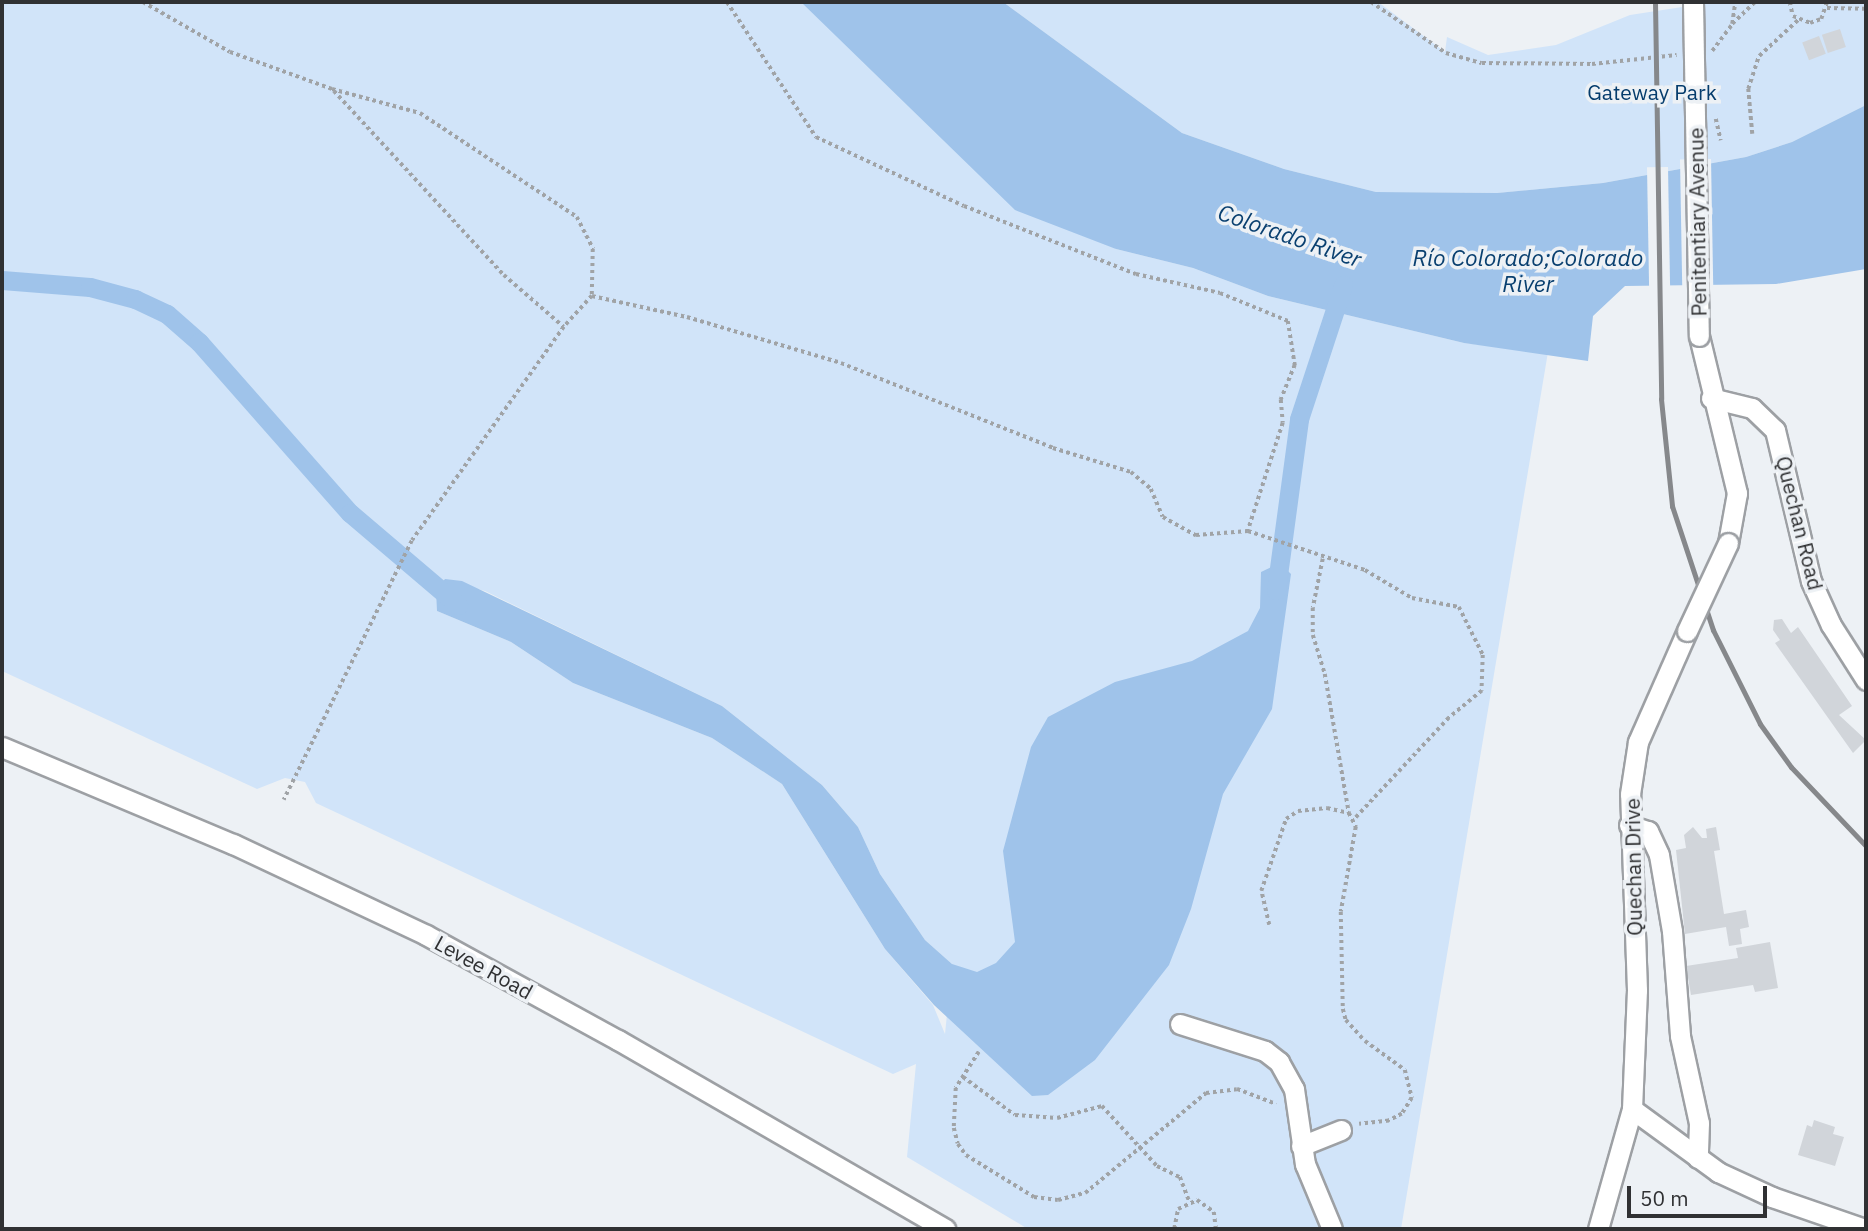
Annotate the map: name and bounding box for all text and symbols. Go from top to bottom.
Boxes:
park label: Gateway Park [1587,79,1717,105]
street label: Penitentiary Avenue [1683,127,1711,317]
water label: Colorado River [1215,198,1365,272]
water label: Río Colorado;Colorado River [1413,243,1643,297]
street label: Quechan Road [1771,453,1829,593]
street label: Quechan Drive [1619,798,1647,936]
street label: Levee Road [431,930,537,1004]
scale bar [1630,1172,1770,1216]
text: 50 m [1640,1184,1689,1212]

